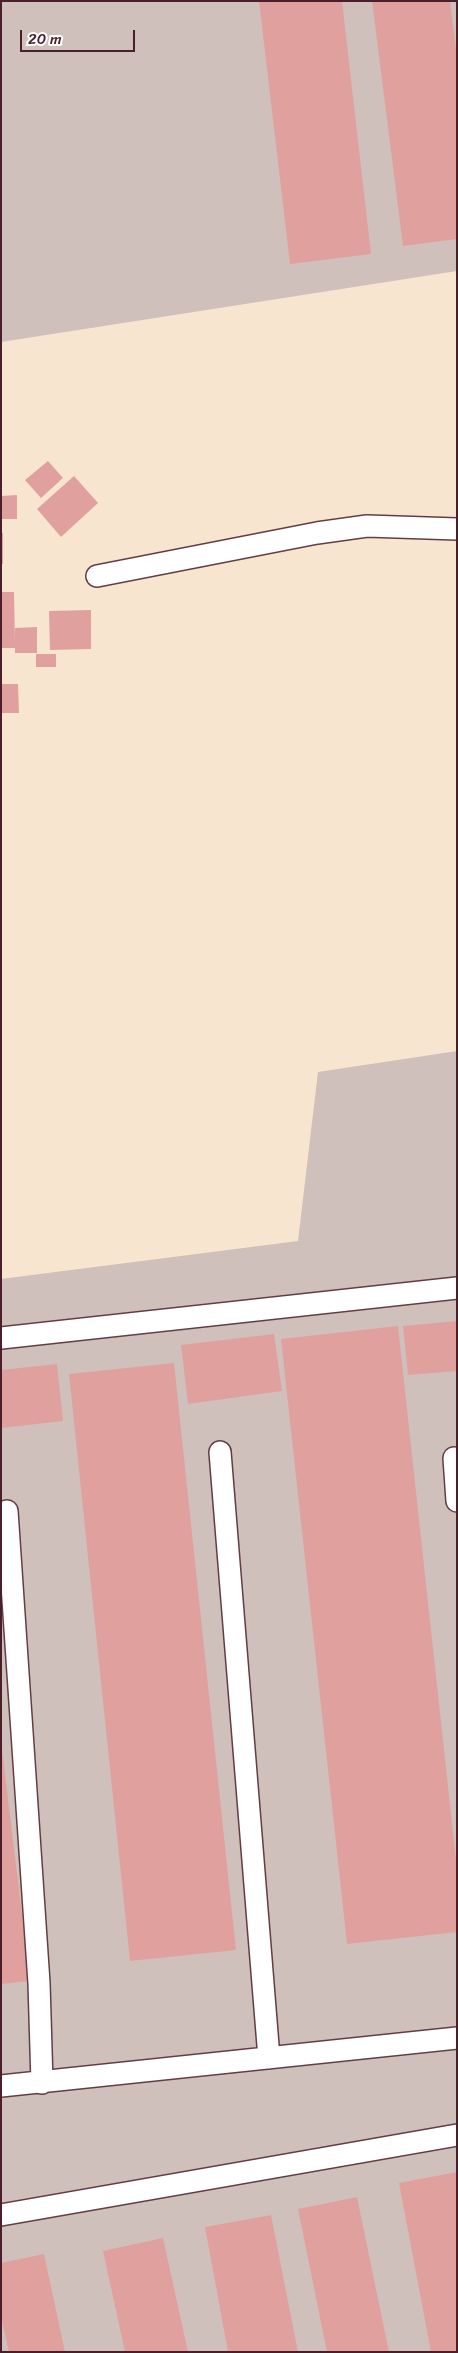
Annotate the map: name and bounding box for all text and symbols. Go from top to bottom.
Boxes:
scale bar [22,20,138,52]
text: 20 m [28,26,62,52]

